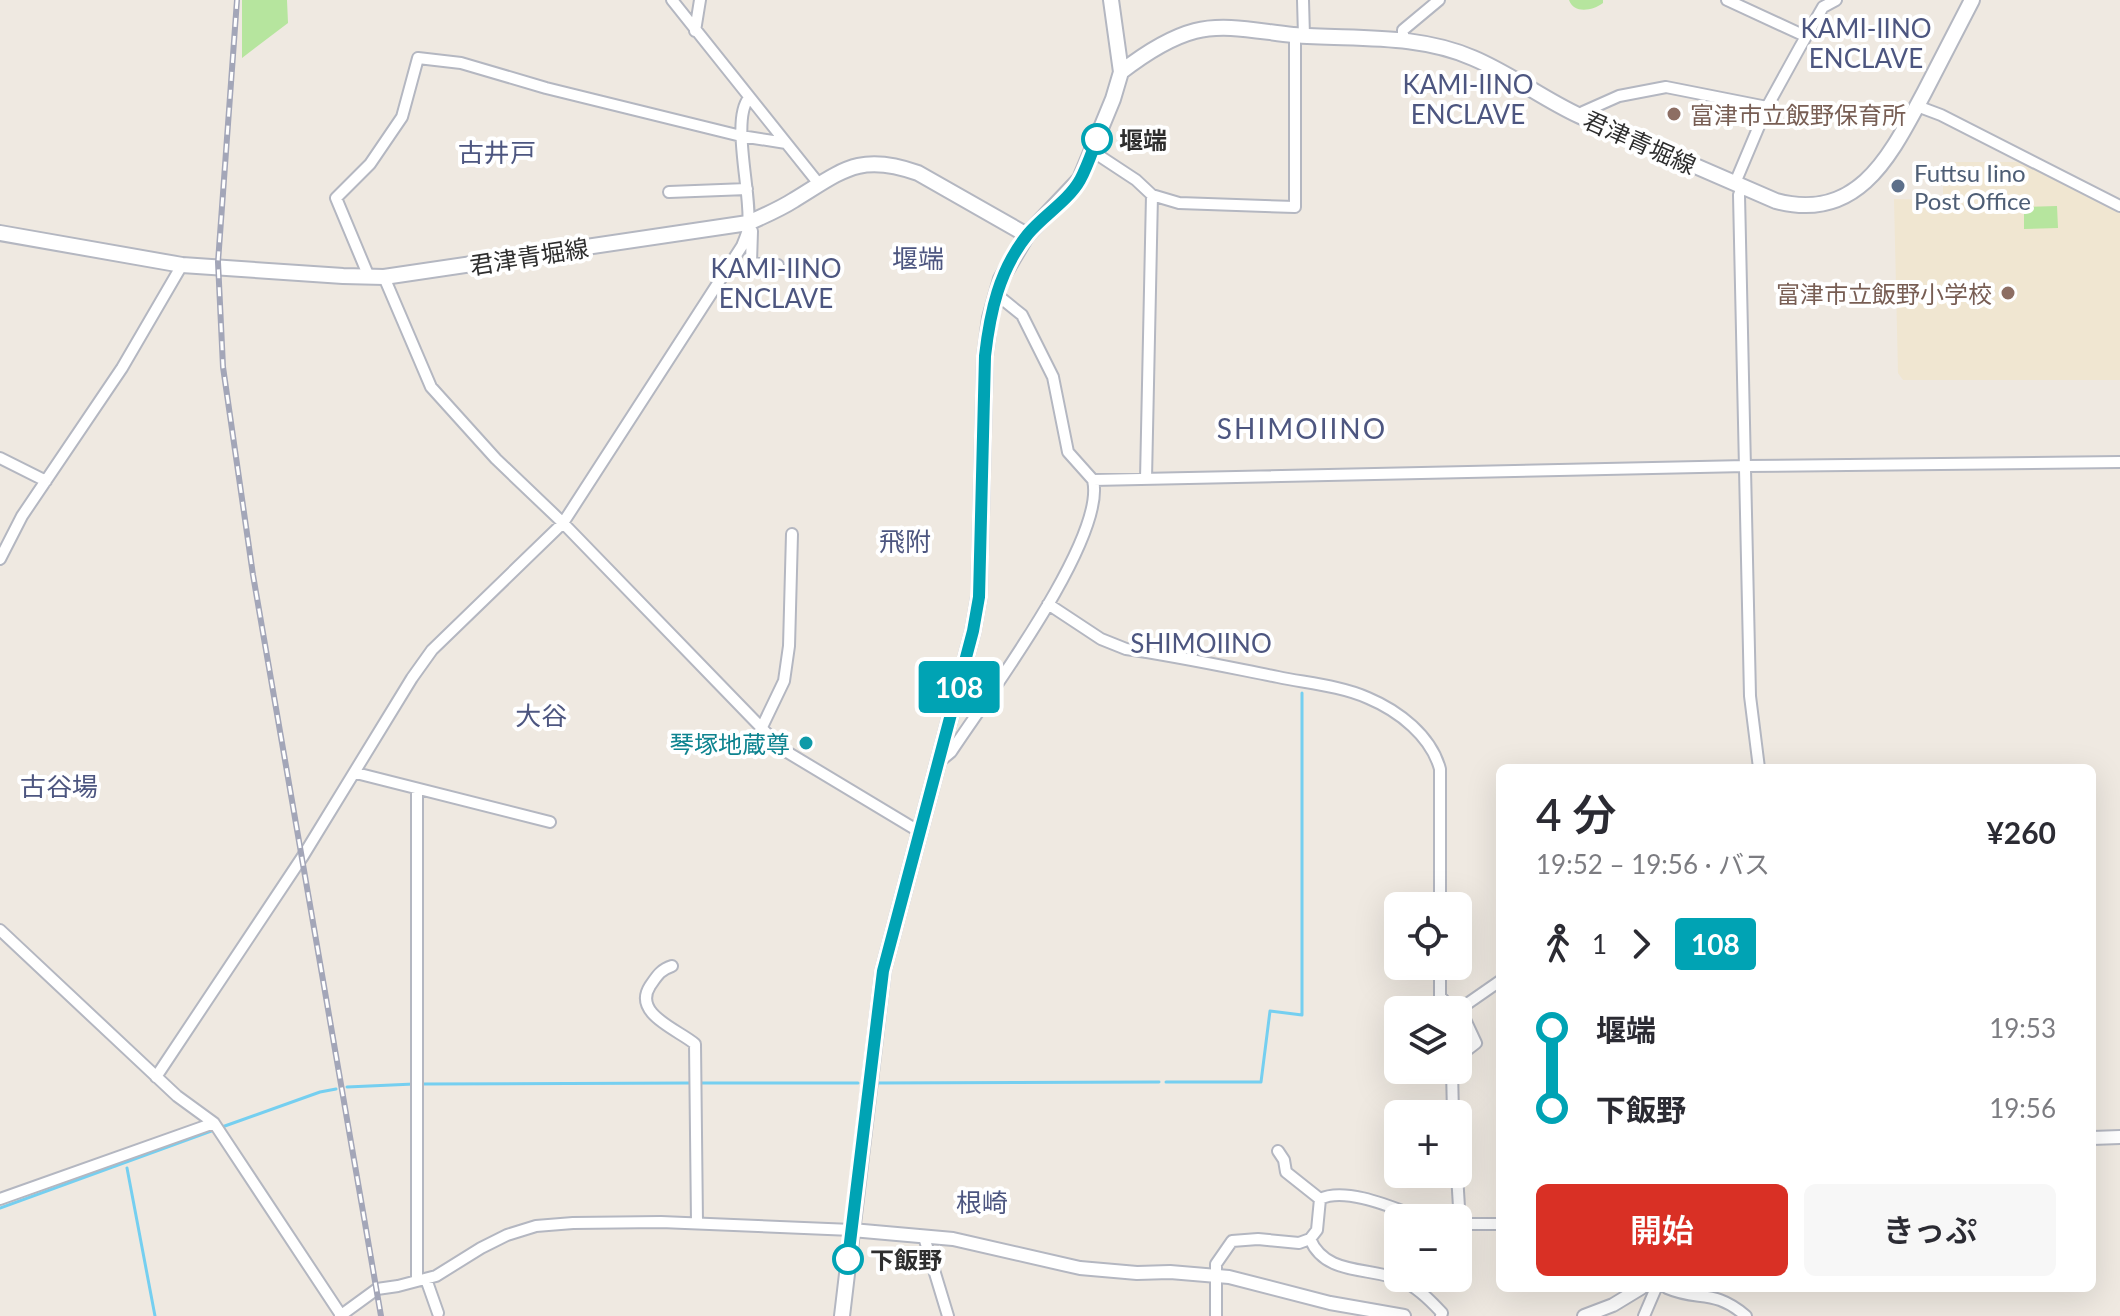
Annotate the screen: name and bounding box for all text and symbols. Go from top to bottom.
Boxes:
district label: KAMI-IINO ENCLAVE [1800,12,1932,74]
district label: KAMI-IINO ENCLAVE [1402,68,1534,130]
place label: 富津市立飯野保育所 [1690,100,1906,129]
street label: 君津青堀線 [1579,104,1701,180]
marker: 富津市立飯野保育所 [1665,105,1683,123]
marker: 堰端 [1082,124,1112,154]
place label: 堰端 [1119,125,1167,154]
district label: 古井戸 [458,136,536,168]
place label: Futtsu Iino Post Office [1914,158,2031,215]
marker: Futtsu Iino Post Office [1889,177,1907,195]
street label: 君津青堀線 [467,232,591,280]
district label: 堰端 [892,242,944,274]
district label: KAMI-IINO ENCLAVE [710,252,842,314]
place label: 富津市立飯野小学校 [1776,279,1992,308]
marker: 富津市立飯野小学校 [1999,284,2017,302]
district label: SHIMOIINO [1217,411,1387,445]
district label: 飛附 [879,525,931,557]
district label: SHIMOIINO [1130,627,1272,659]
line badge: 108 [913,661,1005,713]
text: 108 [935,670,983,704]
district label: 大谷 [515,699,567,731]
place label: 琴塚地蔵尊 [670,729,790,758]
marker: 琴塚地蔵尊 [797,734,815,752]
district label: 古谷場 [20,770,98,802]
text: 4 分 [1536,788,1616,840]
text: ¥260 [1986,814,2056,850]
text: 19:52 – 19:56 · バス [1536,848,1770,880]
map controls [1384,892,1472,1292]
button: locate [1384,892,1472,980]
icon: walk [1536,922,1580,966]
icon: forward [1619,922,1663,966]
text: 108 [1691,927,1740,961]
text: 1 [1592,928,1607,960]
button: layers [1384,996,1472,1084]
text: 堰端 [1596,1011,1656,1047]
text: 19:53 [1989,1012,2056,1044]
text: 下飯野 [1596,1091,1686,1127]
text: 19:56 [1989,1092,2056,1124]
button: + [1384,1100,1472,1188]
button: 開始 [1536,1184,1788,1276]
button: きっぷ [1804,1184,2056,1276]
district label: 根崎 [956,1186,1008,1218]
button: − [1384,1204,1472,1292]
marker: 下飯野 [833,1244,863,1274]
place label: 下飯野 [870,1245,942,1274]

